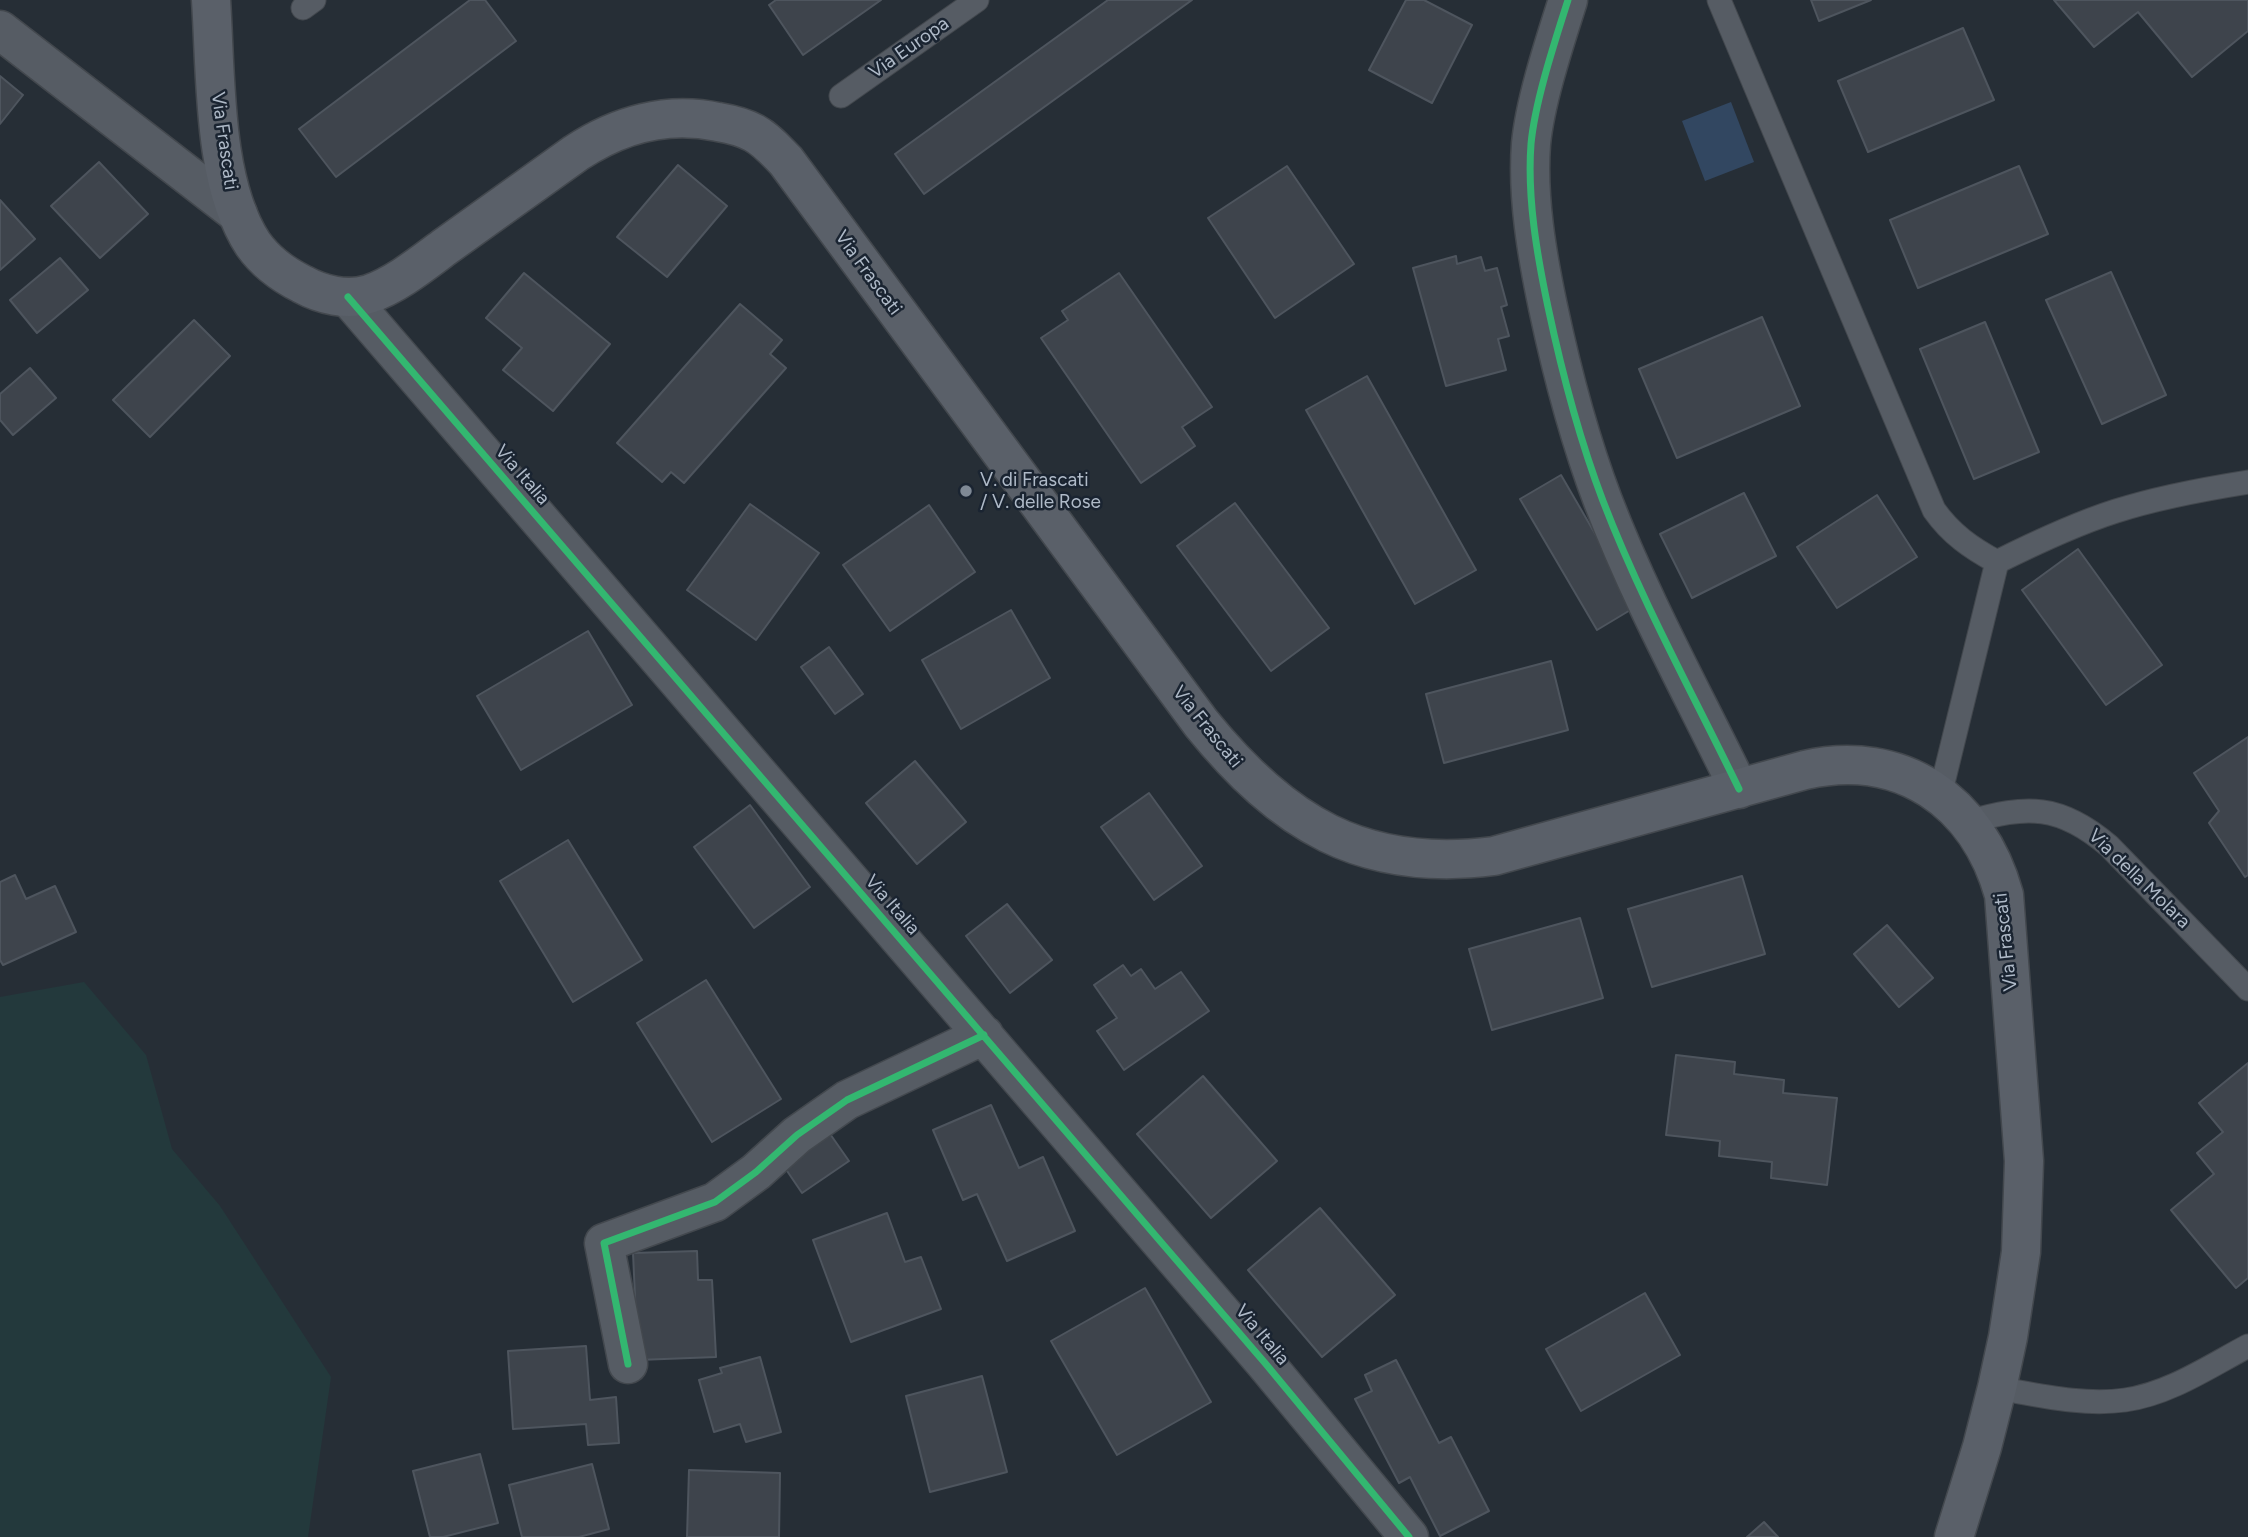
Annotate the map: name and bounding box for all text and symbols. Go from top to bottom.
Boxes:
street label: Via Europa [865,12,953,84]
street label: Via Frascati [206,91,242,191]
street label: Via Frascati [830,226,906,320]
street label: Via Italia [490,440,554,510]
place label: V. di Frascati / V. delle Rose [980,469,1101,513]
marker: V. di Frascati / V. delle Rose [958,483,974,499]
street label: Via Frascati [1167,682,1247,772]
street label: Via della Molara [2083,825,2195,933]
street label: Via Italia [860,870,924,940]
street label: Via Frascati [1990,892,2022,992]
street label: Via Italia [1230,1300,1294,1370]

